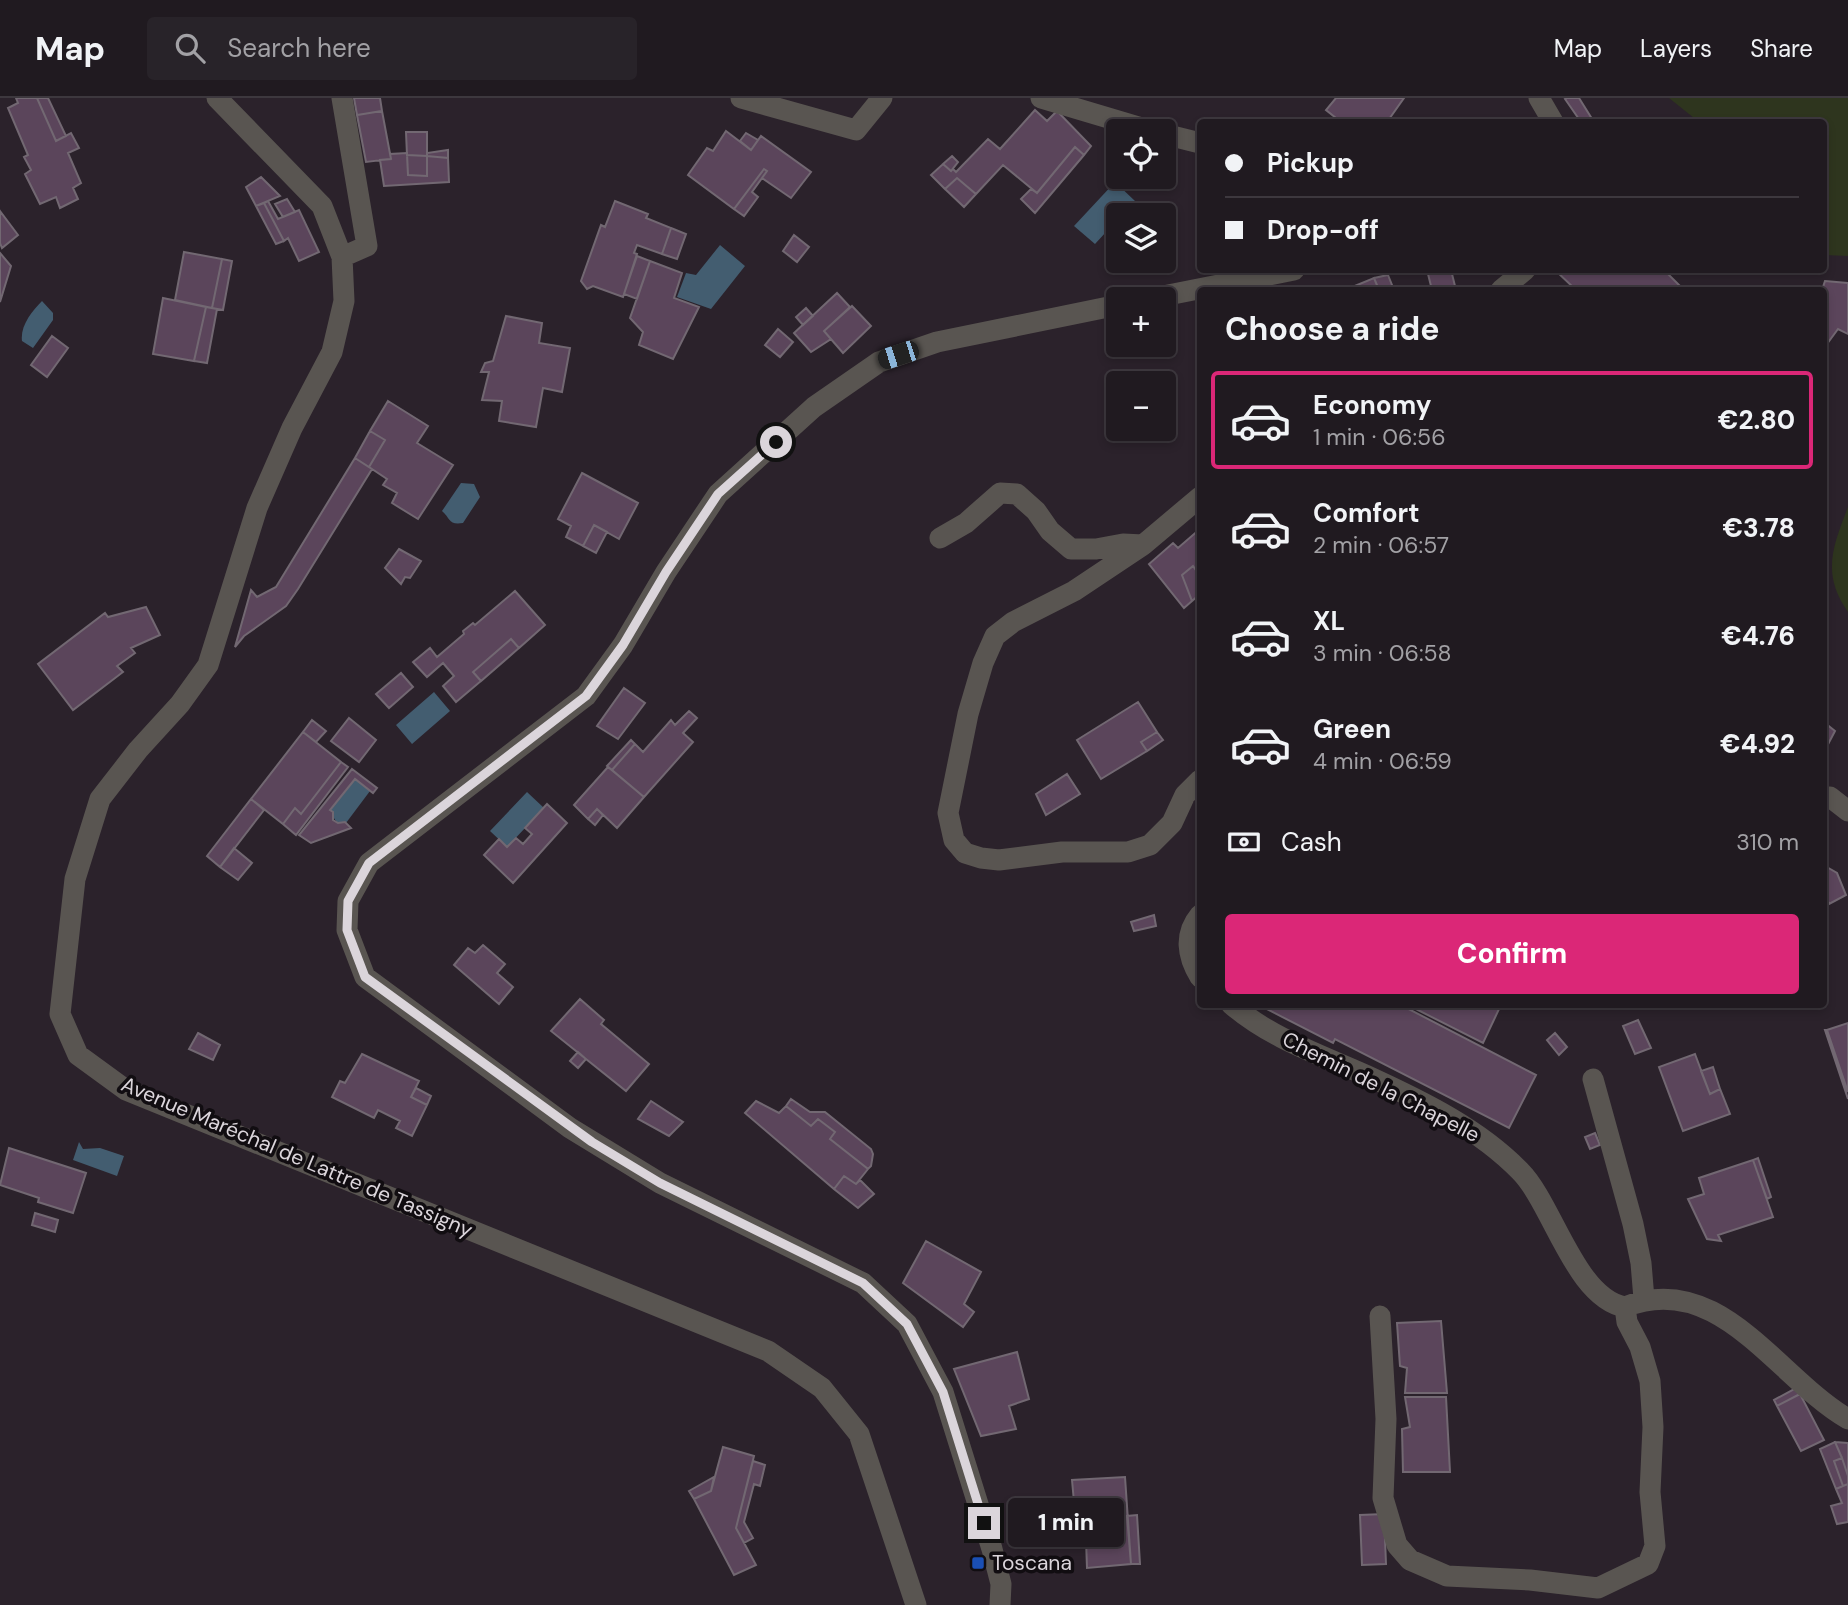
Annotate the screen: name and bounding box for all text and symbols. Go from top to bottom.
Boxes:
search box [147,17,637,80]
text: Map [35,27,105,70]
icon: search [171,29,209,67]
text: Search here [227,31,371,65]
text: Map [1554,33,1602,64]
text: Layers [1640,33,1712,64]
text: Share [1750,33,1813,64]
map controls [1106,119,1176,441]
button: locate [1106,119,1176,189]
text: Pickup [1267,146,1354,180]
button: layers [1106,203,1176,273]
text: Drop-off [1267,213,1379,247]
button: + [1106,287,1176,357]
text: Choose a ride [1225,308,1440,350]
car [875,339,922,371]
button: − [1106,371,1176,441]
text: Economy [1313,388,1431,422]
icon: car [1229,389,1292,452]
text: €2.80 [1718,403,1795,437]
text: 1 min · 06:56 [1313,422,1446,452]
route start [760,426,792,458]
text: Comfort [1313,496,1419,530]
icon: car [1229,497,1292,560]
text: €3.78 [1722,511,1795,545]
text: 2 min · 06:57 [1313,530,1449,560]
text: XL [1313,604,1345,638]
icon: car [1229,605,1292,668]
text: €4.76 [1721,619,1795,653]
text: 3 min · 06:58 [1313,638,1452,668]
text: Green [1313,712,1391,746]
icon: car [1229,713,1292,776]
text: €4.92 [1720,727,1795,761]
text: 4 min · 06:59 [1313,746,1452,776]
icon: cash [1225,823,1263,861]
text: Cash [1281,825,1342,859]
text: 310 m [1736,827,1799,857]
button: Confirm [1225,914,1799,994]
street label: Chemin de la Chapelle [1278,1025,1484,1149]
street label: Avenue Maréchal de Lattre de Tassigny [117,1070,477,1244]
callout: 1 min [1009,1498,1124,1548]
route end [968,1507,1000,1539]
text: 1 min [1038,1507,1094,1537]
place label: Toscana [992,1549,1072,1577]
marker: Toscana [970,1555,986,1571]

